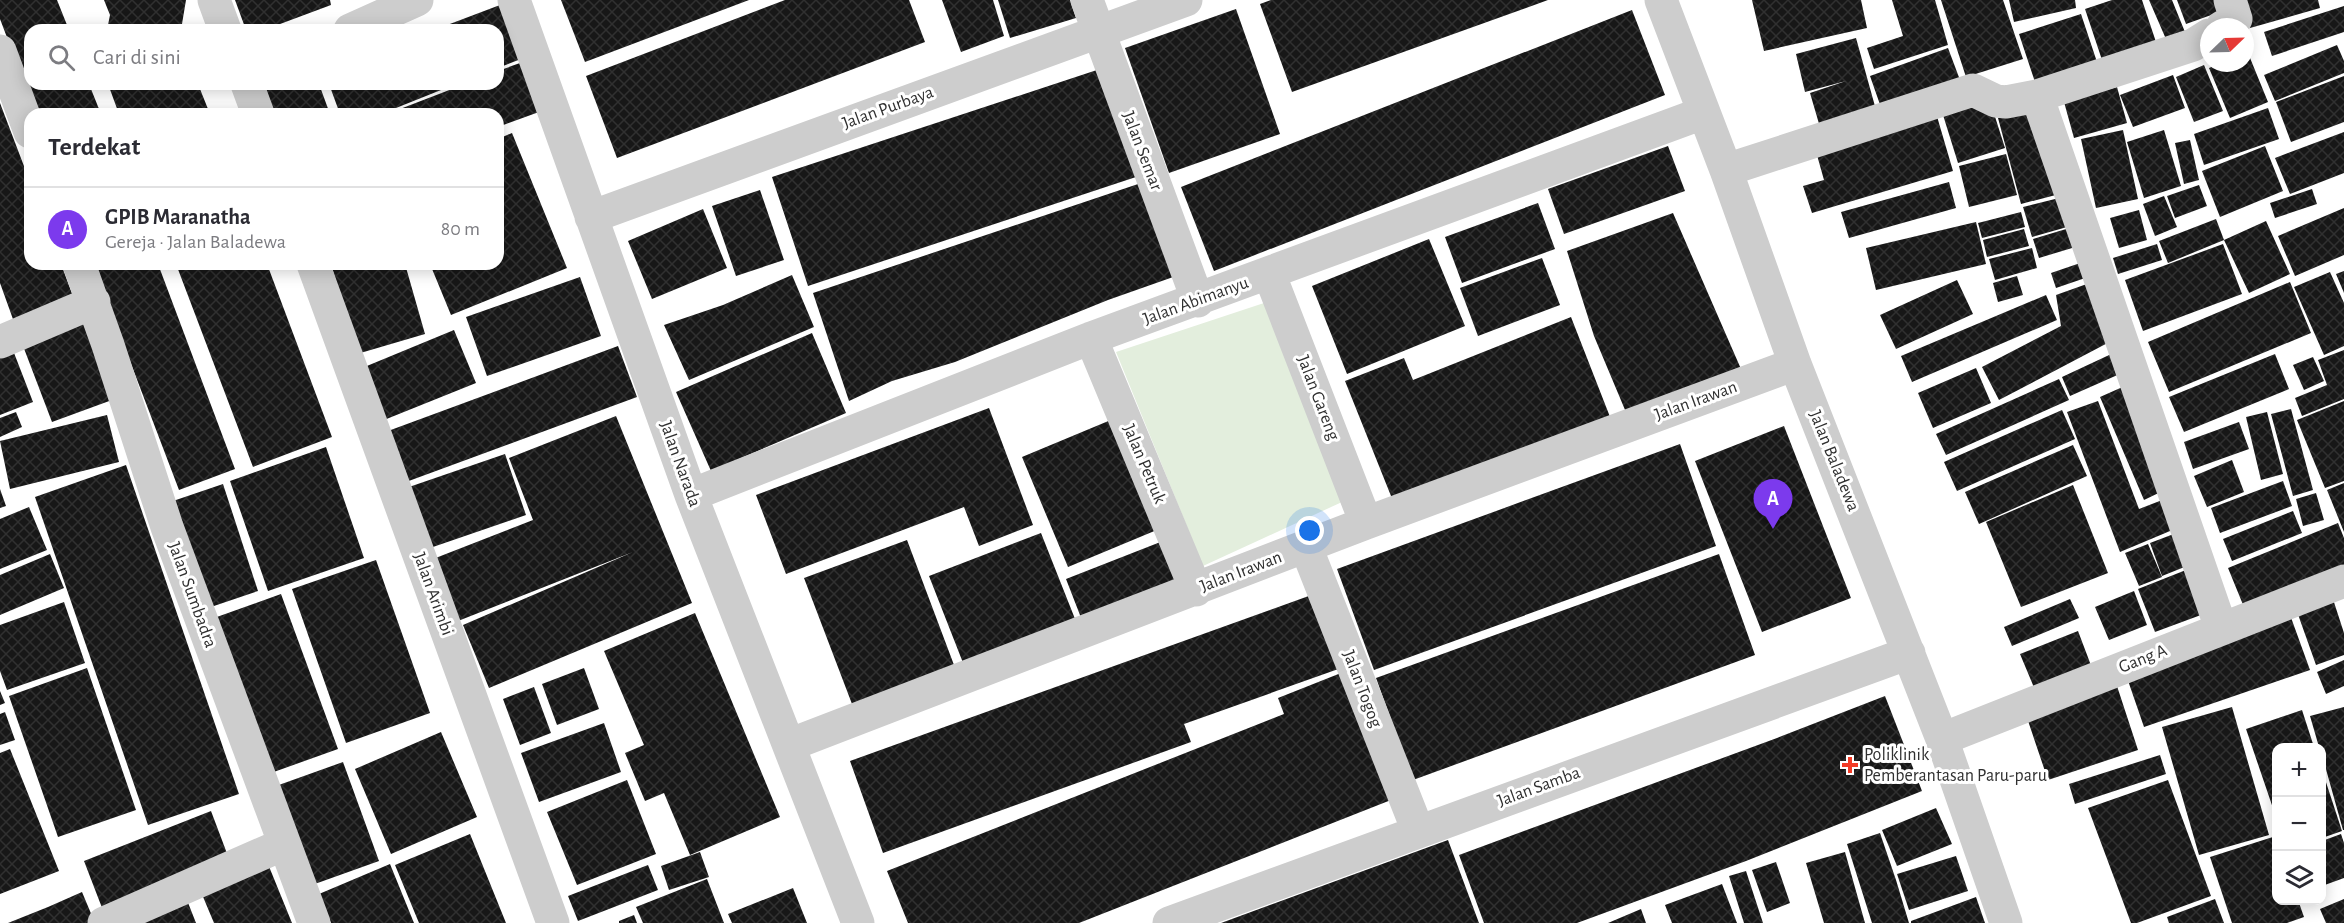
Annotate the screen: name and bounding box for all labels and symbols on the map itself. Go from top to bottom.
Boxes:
north arrow [2200,18,2254,72]
street label: Jalan Purbaya [840,83,936,133]
street label: Jalan Semar [1119,109,1165,193]
street label: Jalan Abimanyu [1141,274,1251,328]
street label: Jalan Gareng [1294,353,1342,443]
street label: Jalan Irawan [1653,378,1739,424]
street label: Jalan Baladewa [1806,408,1862,514]
street label: Jalan Narada [656,419,704,509]
street label: Jalan Petruk [1119,422,1169,507]
pin: A [1754,480,1792,529]
your location [1295,516,1324,545]
street label: Jalan Sumbadra [165,540,219,650]
street label: Jalan Irawan [1198,548,1284,596]
street label: Jalan Arimbi [410,550,456,638]
street label: Gang A [2116,641,2170,677]
street label: Jalan Togog [1339,648,1385,730]
place label: Poliklinik Pemberantasan Paru-paru [1864,746,2047,785]
marker: Poliklinik Pemberantasan Paru-paru [1841,756,1859,774]
street label: Jalan Samba [1495,764,1583,810]

